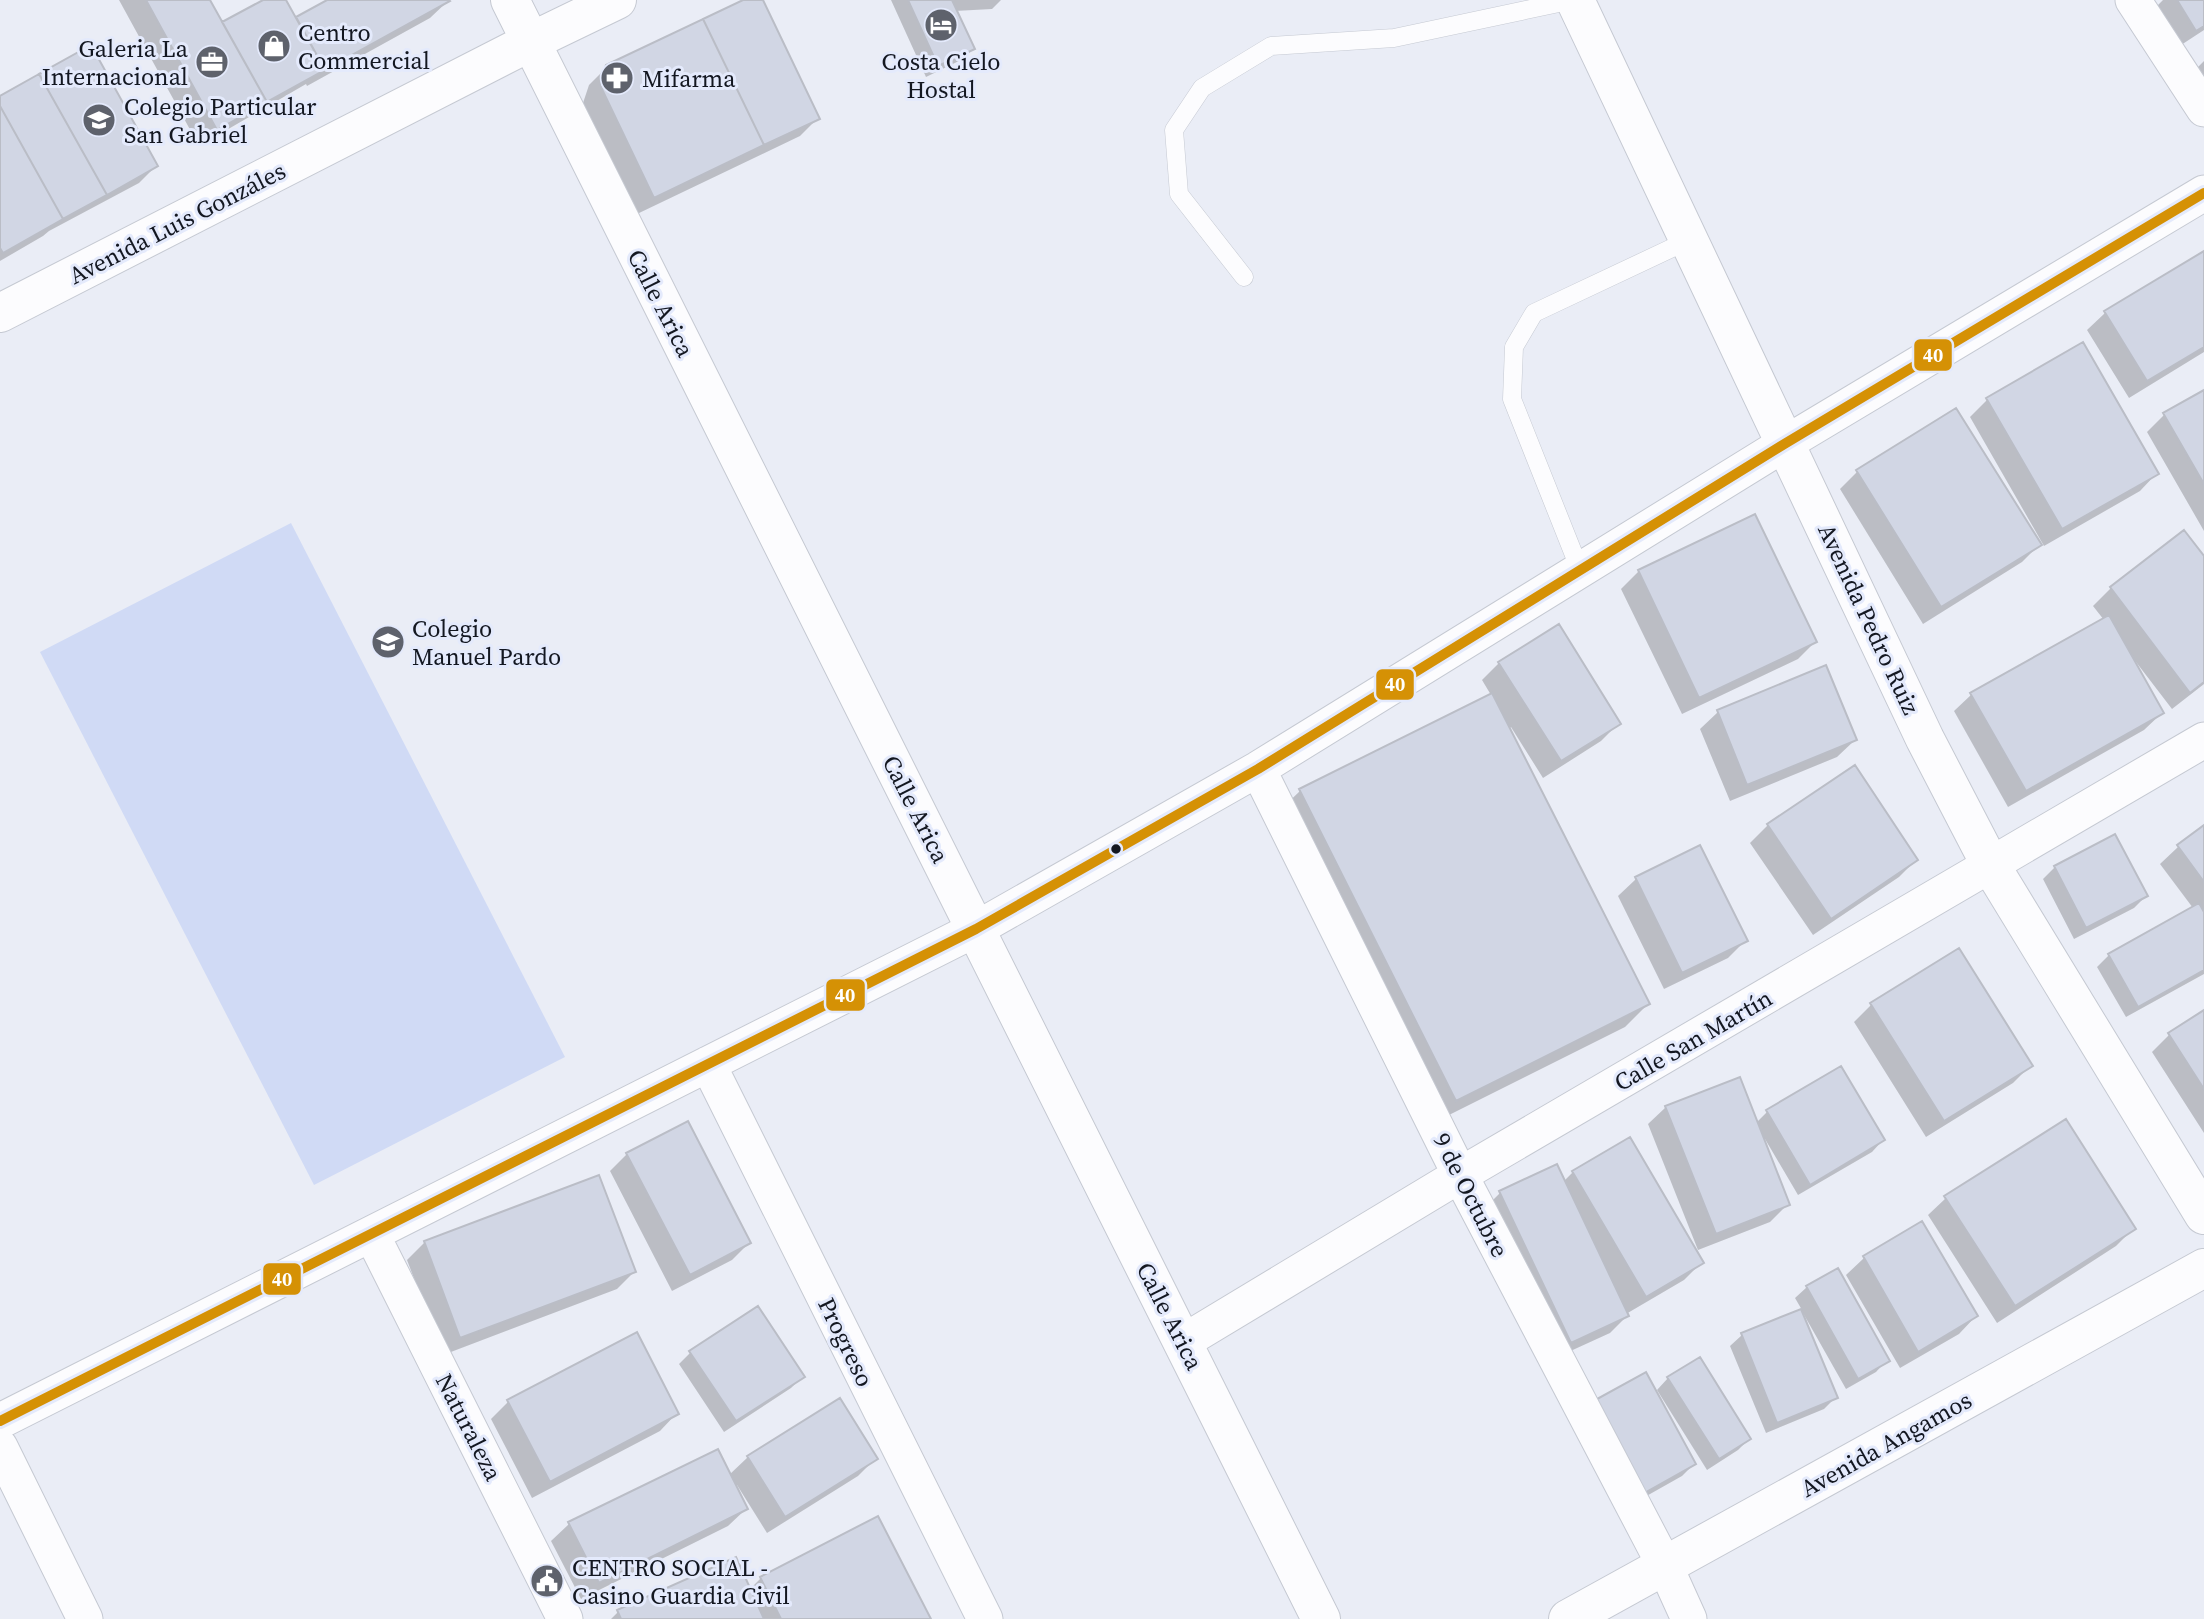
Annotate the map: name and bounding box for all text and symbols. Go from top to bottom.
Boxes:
hotel icon: Costa Cielo Hostal [922,6,960,44]
place label: Centro Commercial [298,16,430,77]
shop icon: Centro Commercial [255,27,293,65]
place label: Galeria La Internacional [42,32,189,93]
office icon: Galeria La Internacional [193,43,231,81]
place label: Costa Cielo Hostal [882,45,1000,106]
pharmacy icon: Mifarma [598,59,636,97]
place label: Mifarma [642,62,736,95]
place label: Colegio Particular San Gabriel [124,90,316,151]
school or university icon: Colegio Particular San Gabriel [80,101,118,139]
street label: Avenida Luis Gonzáles [63,154,291,292]
street label: Calle Arica [620,244,703,363]
line badge: 40 [1913,338,1953,372]
text: 40 [1923,342,1943,368]
street label: Avenida Pedro Ruiz [1810,518,1928,720]
place label: Colegio Manuel Pardo [412,612,561,673]
school or university icon: Colegio Manuel Pardo [369,623,407,661]
line badge: 40 [1375,668,1415,701]
text: 40 [1385,671,1405,697]
street label: Calle Arica [875,750,958,869]
unlabelled marker [1109,842,1123,856]
line badge: 40 [825,978,866,1012]
street label: Calle San Martín [1608,981,1778,1099]
text: 40 [835,982,855,1008]
street label: 9 de Octubre [1426,1127,1516,1263]
street label: Calle Arica [1129,1257,1212,1376]
line badge: 40 [262,1262,302,1296]
text: 40 [272,1266,292,1292]
street label: Progreso [810,1292,882,1392]
street label: Naturaleza [428,1368,510,1487]
street label: Avenida Angamos [1794,1383,1978,1505]
place label: CENTRO SOCIAL - Casino Guardia Civil [572,1551,790,1612]
public building icon: CENTRO SOCIAL - Casino Guardia Civil [528,1562,566,1600]

